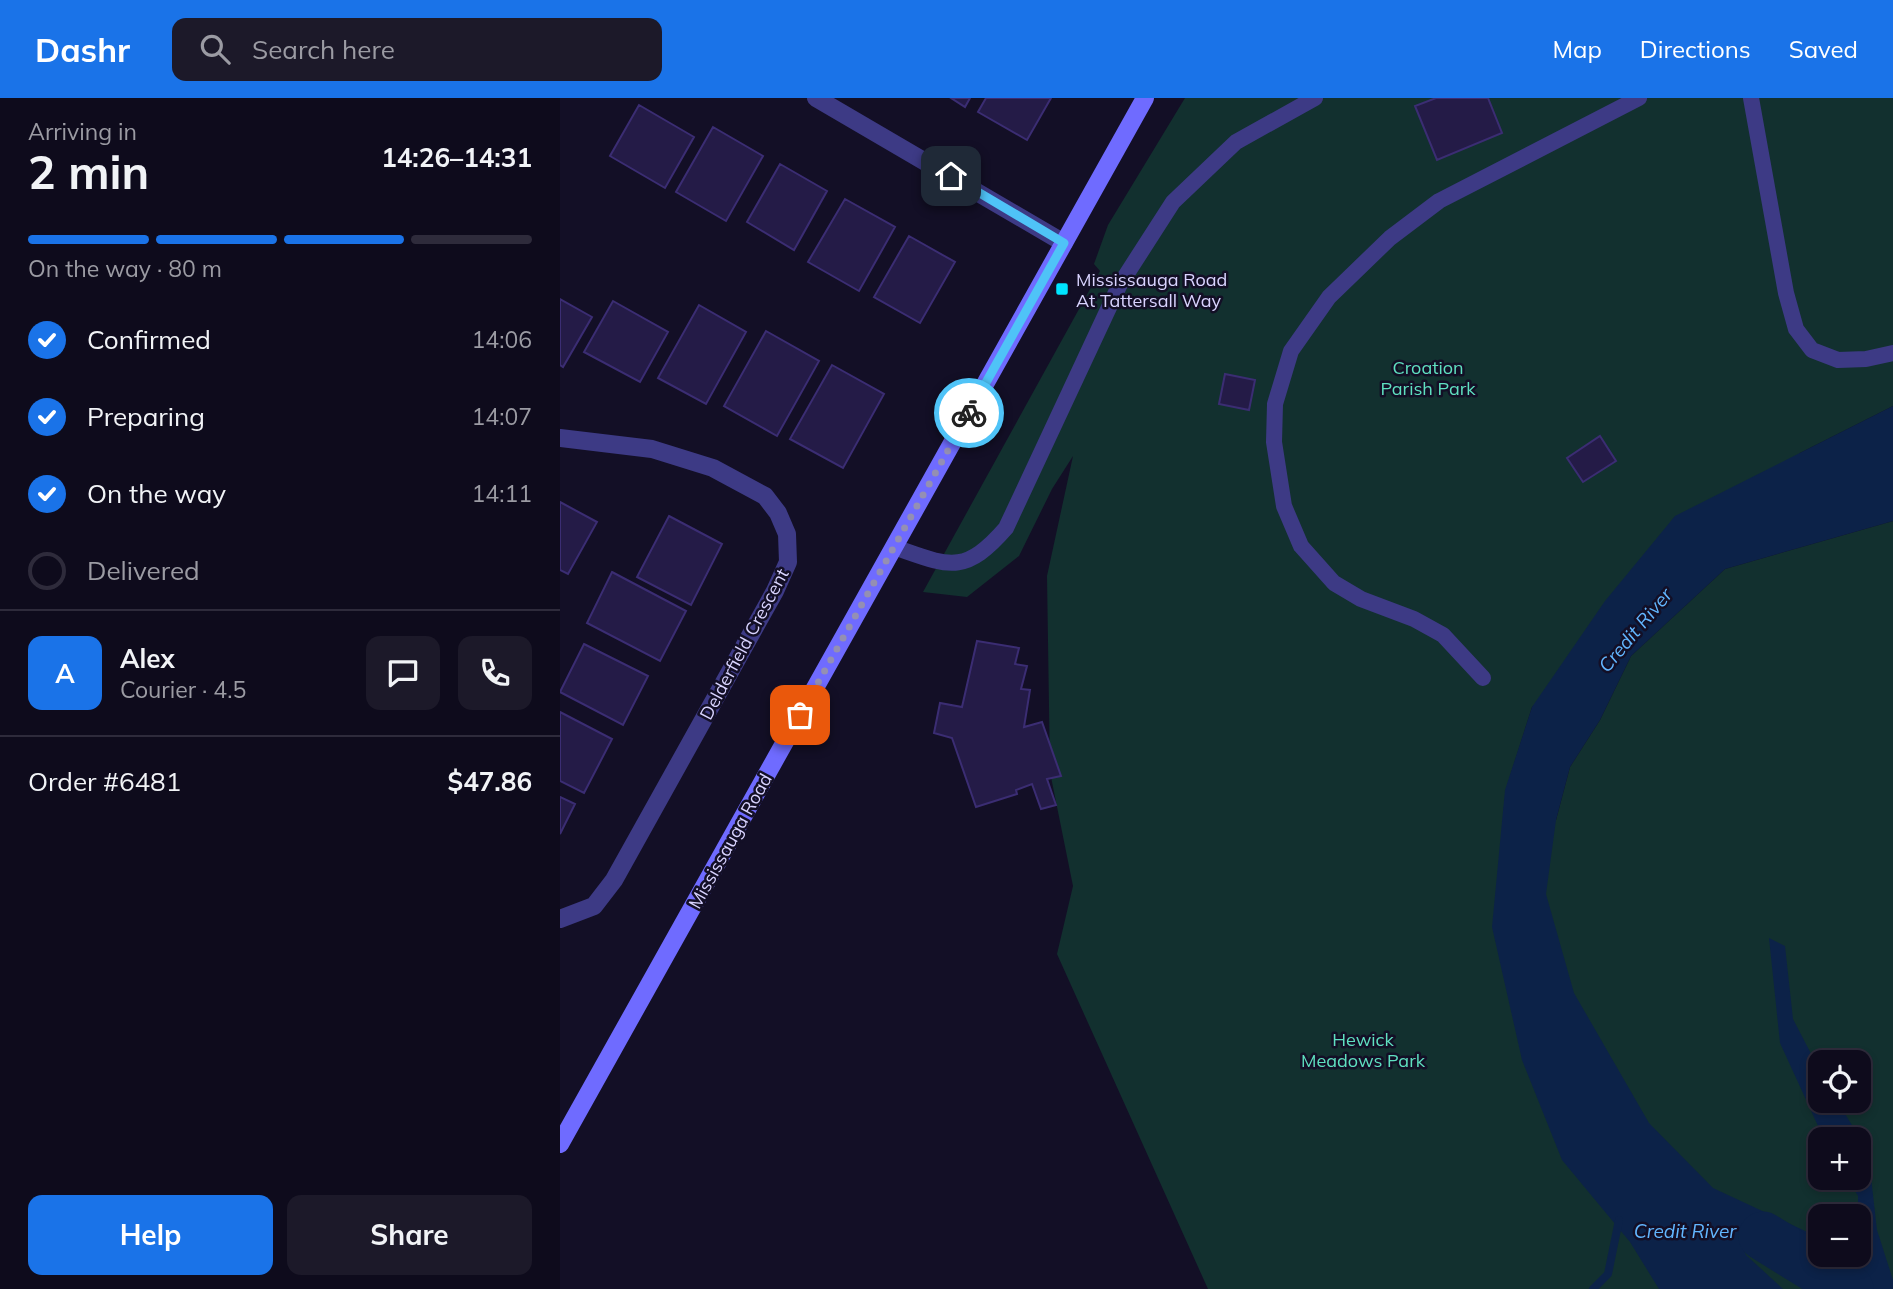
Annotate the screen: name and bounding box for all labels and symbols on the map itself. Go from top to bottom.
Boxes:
pin [921,146,981,206]
place label: Mississauga Road At Tattersall Way [1076,268,1227,312]
marker: Mississauga Road At Tattersall Way [1054,281,1070,297]
park label: Croation Parish Park [1381,356,1476,400]
courier [934,378,1004,448]
street label: Delderfield Crescent [694,564,794,724]
water label: Credit River [1593,582,1678,677]
pin [770,685,830,745]
street label: Mississauga Road [683,769,777,913]
park label: Hewick Meadows Park [1301,1028,1426,1072]
water label: Credit River [1634,1219,1737,1243]

